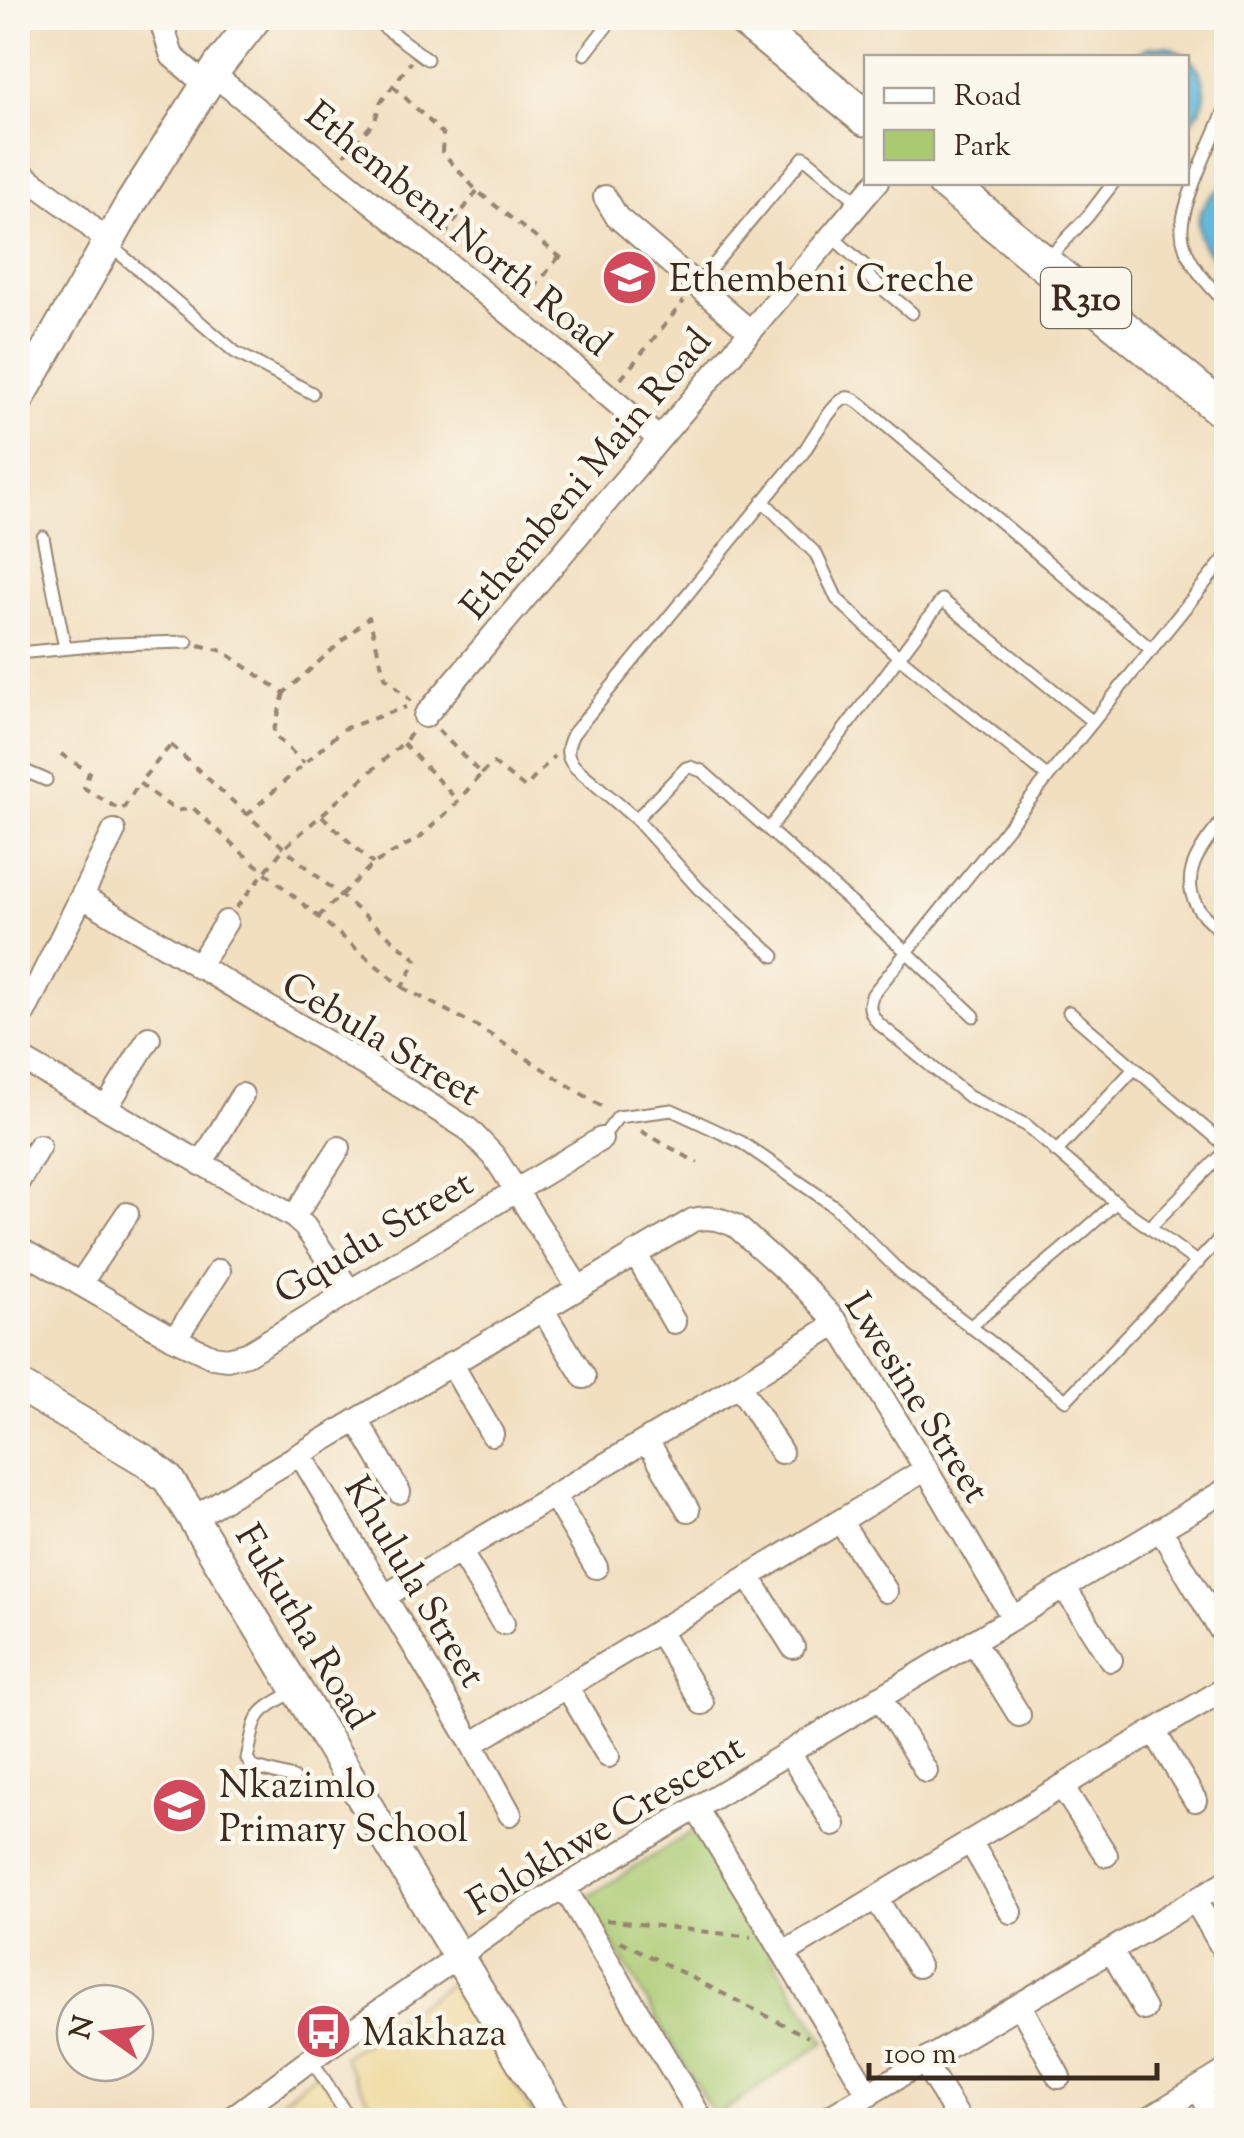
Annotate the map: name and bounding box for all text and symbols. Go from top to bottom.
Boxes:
legend [864,55,1189,185]
text: Road [954,76,1021,119]
street label: Ethembeni North Road [292,91,621,372]
text: Park [954,126,1011,169]
school or university icon: Ethembeni Creche [600,248,660,308]
place label: Ethembeni Creche [669,255,974,309]
road number: R310 [1041,268,1131,328]
street label: Ethembeni Main Road [450,318,726,633]
street label: Cebula Street [270,961,490,1122]
street label: Gqudu Street [266,1159,485,1320]
street label: Lwesine Street [828,1284,1001,1515]
street label: Khulula Street [328,1467,497,1699]
street label: Fukutha Road [219,1515,384,1741]
street label: Folokhwe Crescent [458,1723,756,1932]
place label: Nkazimlo Primary School [219,1761,468,1859]
school or university icon: Nkazimlo Primary School [150,1776,210,1836]
north arrow [55,1983,155,2083]
bus stop icon: Makhaza [293,2002,353,2062]
place label: Makhaza [362,2009,507,2063]
text: N [62,2012,106,2043]
scale bar [869,2018,1156,2080]
text: 100 m [884,2034,957,2077]

